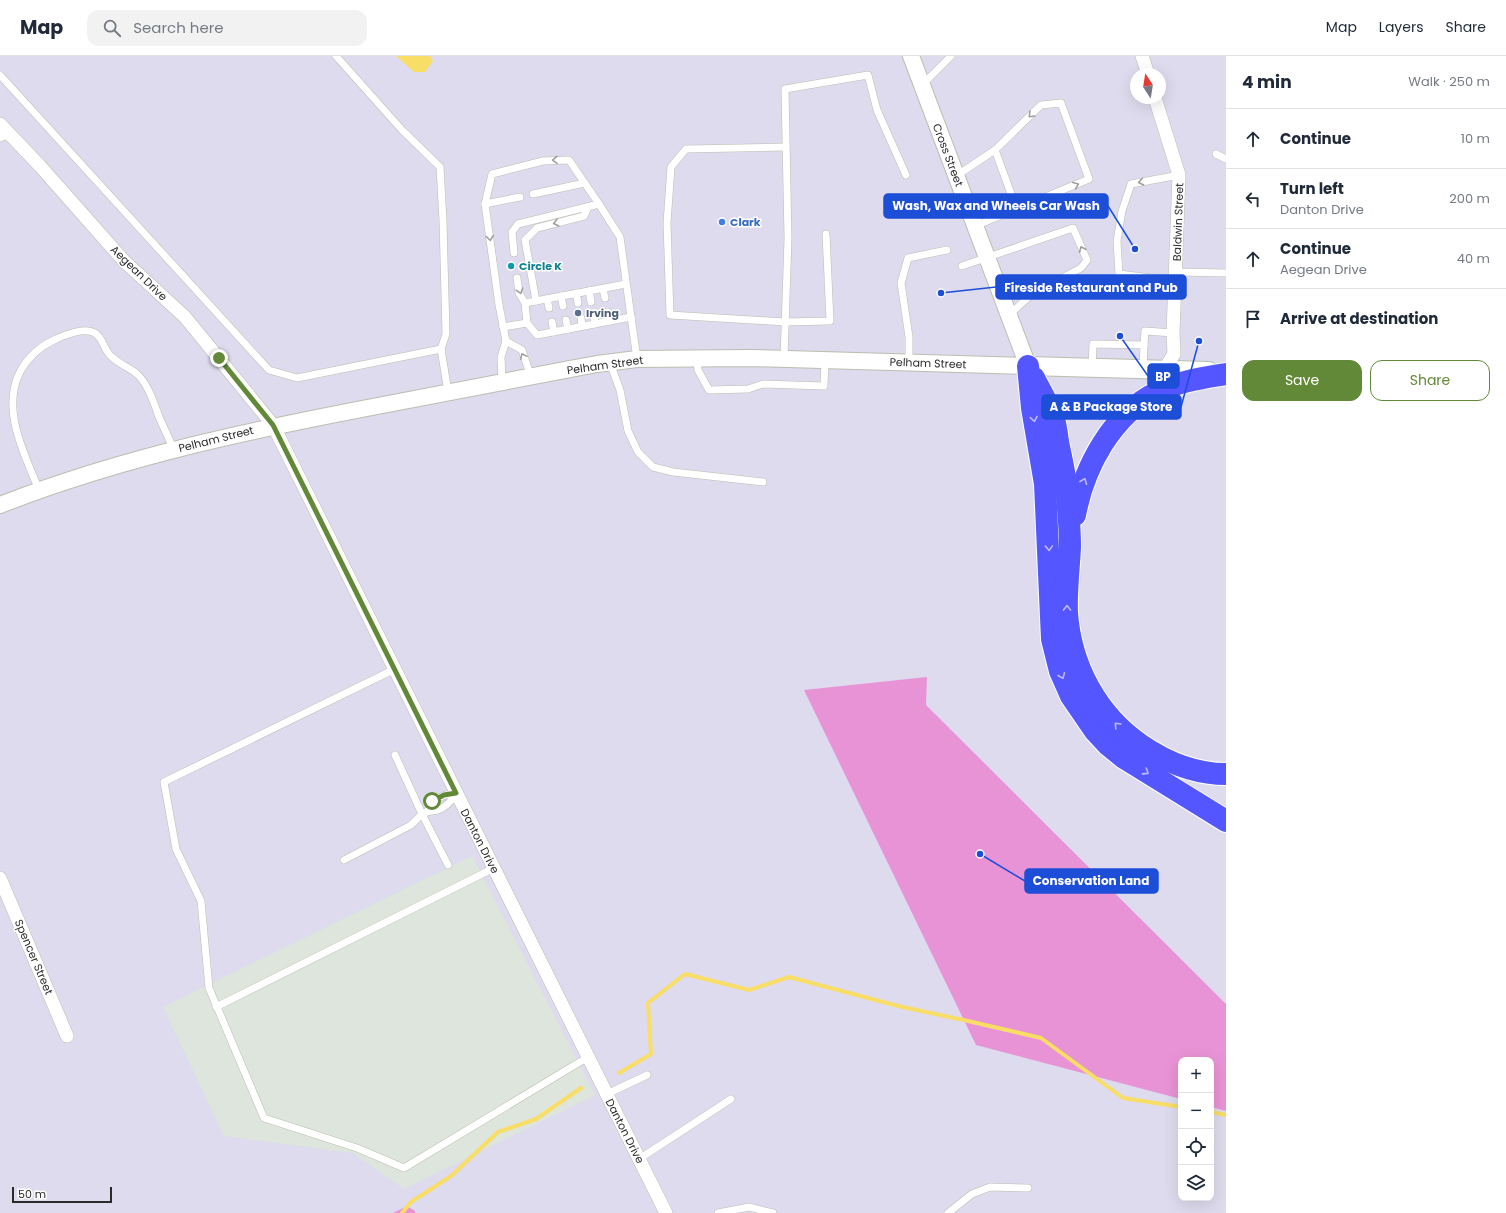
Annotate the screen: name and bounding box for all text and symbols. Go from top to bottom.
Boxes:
search box [87,10,367,46]
text: Map [20,14,63,41]
icon: search [101,17,123,39]
text: Search here [133,17,224,38]
text: Map [1326,17,1357,37]
text: Layers [1379,17,1423,37]
text: Share [1445,17,1486,37]
north arrow [1130,68,1166,104]
text: 4 min [1242,70,1292,94]
text: Walk · 250 m [1408,72,1490,91]
one-way arrow [1028,110,1036,118]
street label: Cross Street [929,121,967,189]
icon: ahead [1242,128,1264,150]
text: Continue [1280,128,1351,149]
text: 10 m [1461,129,1490,148]
one-way arrow [552,156,558,165]
one-way arrow [1138,178,1144,186]
text: Turn left [1280,178,1344,199]
one-way arrow [1071,182,1079,190]
street label: Baldwin Street [1169,183,1187,261]
icon: left [1242,188,1264,210]
text: 200 m [1449,189,1490,208]
callout: Wash, Wax and Wheels Car Wash [884,194,1108,218]
text: Wash, Wax and Wheels Car Wash [892,197,1100,214]
text: Danton Drive [1280,200,1364,219]
place label: Clark [730,214,761,230]
marker: Clark [717,217,727,227]
one-way arrow [553,219,560,227]
one-way arrow [485,235,494,241]
text: Continue [1280,238,1351,259]
street label: Aegean Drive [107,242,171,304]
one-way arrow [1079,246,1087,254]
icon: ahead [1242,248,1264,270]
text: 40 m [1457,249,1490,268]
place label: Circle K [519,258,562,274]
text: Aegean Drive [1280,260,1367,279]
marker: Circle K [506,261,516,271]
callout: Fireside Restaurant and Pub [996,275,1186,299]
text: Fireside Restaurant and Pub [1004,279,1178,296]
one-way arrow [515,287,524,294]
place label: Irving [586,305,619,321]
marker: Irving [573,308,583,318]
icon: arrive [1242,308,1264,330]
text: Arrive at destination [1280,308,1438,329]
route end [210,349,228,367]
one-way arrow [520,352,528,360]
street label: Pelham Street [566,352,644,378]
street label: Pelham Street [889,354,967,372]
button: Save [1242,360,1362,401]
button: Share [1370,360,1490,401]
callout: BP [1148,364,1179,388]
text: BP [1155,368,1171,385]
callout: A & B Package Store [1042,395,1181,419]
text: A & B Package Store [1050,398,1173,415]
one-way arrow [1029,416,1038,422]
street label: Pelham Street [177,422,255,456]
one-way arrow [1080,477,1088,484]
one-way arrow [1044,545,1053,551]
one-way arrow [1063,605,1071,611]
one-way arrow [1058,673,1066,680]
one-way arrow [1114,722,1122,730]
one-way arrow [1142,767,1149,775]
route start [423,792,441,810]
street label: Danton Drive [457,806,503,876]
callout: Conservation Land [1025,869,1158,893]
text: Conservation Land [1033,872,1149,889]
street label: Spencer Street [11,917,57,997]
map controls [1178,1057,1214,1201]
button: + [1178,1057,1214,1093]
button: − [1178,1093,1214,1129]
street label: Danton Drive [602,1096,648,1166]
button: locate [1178,1129,1214,1165]
button: layers [1178,1165,1214,1201]
scale bar [12,1185,112,1204]
text: 50 m [18,1186,46,1202]

